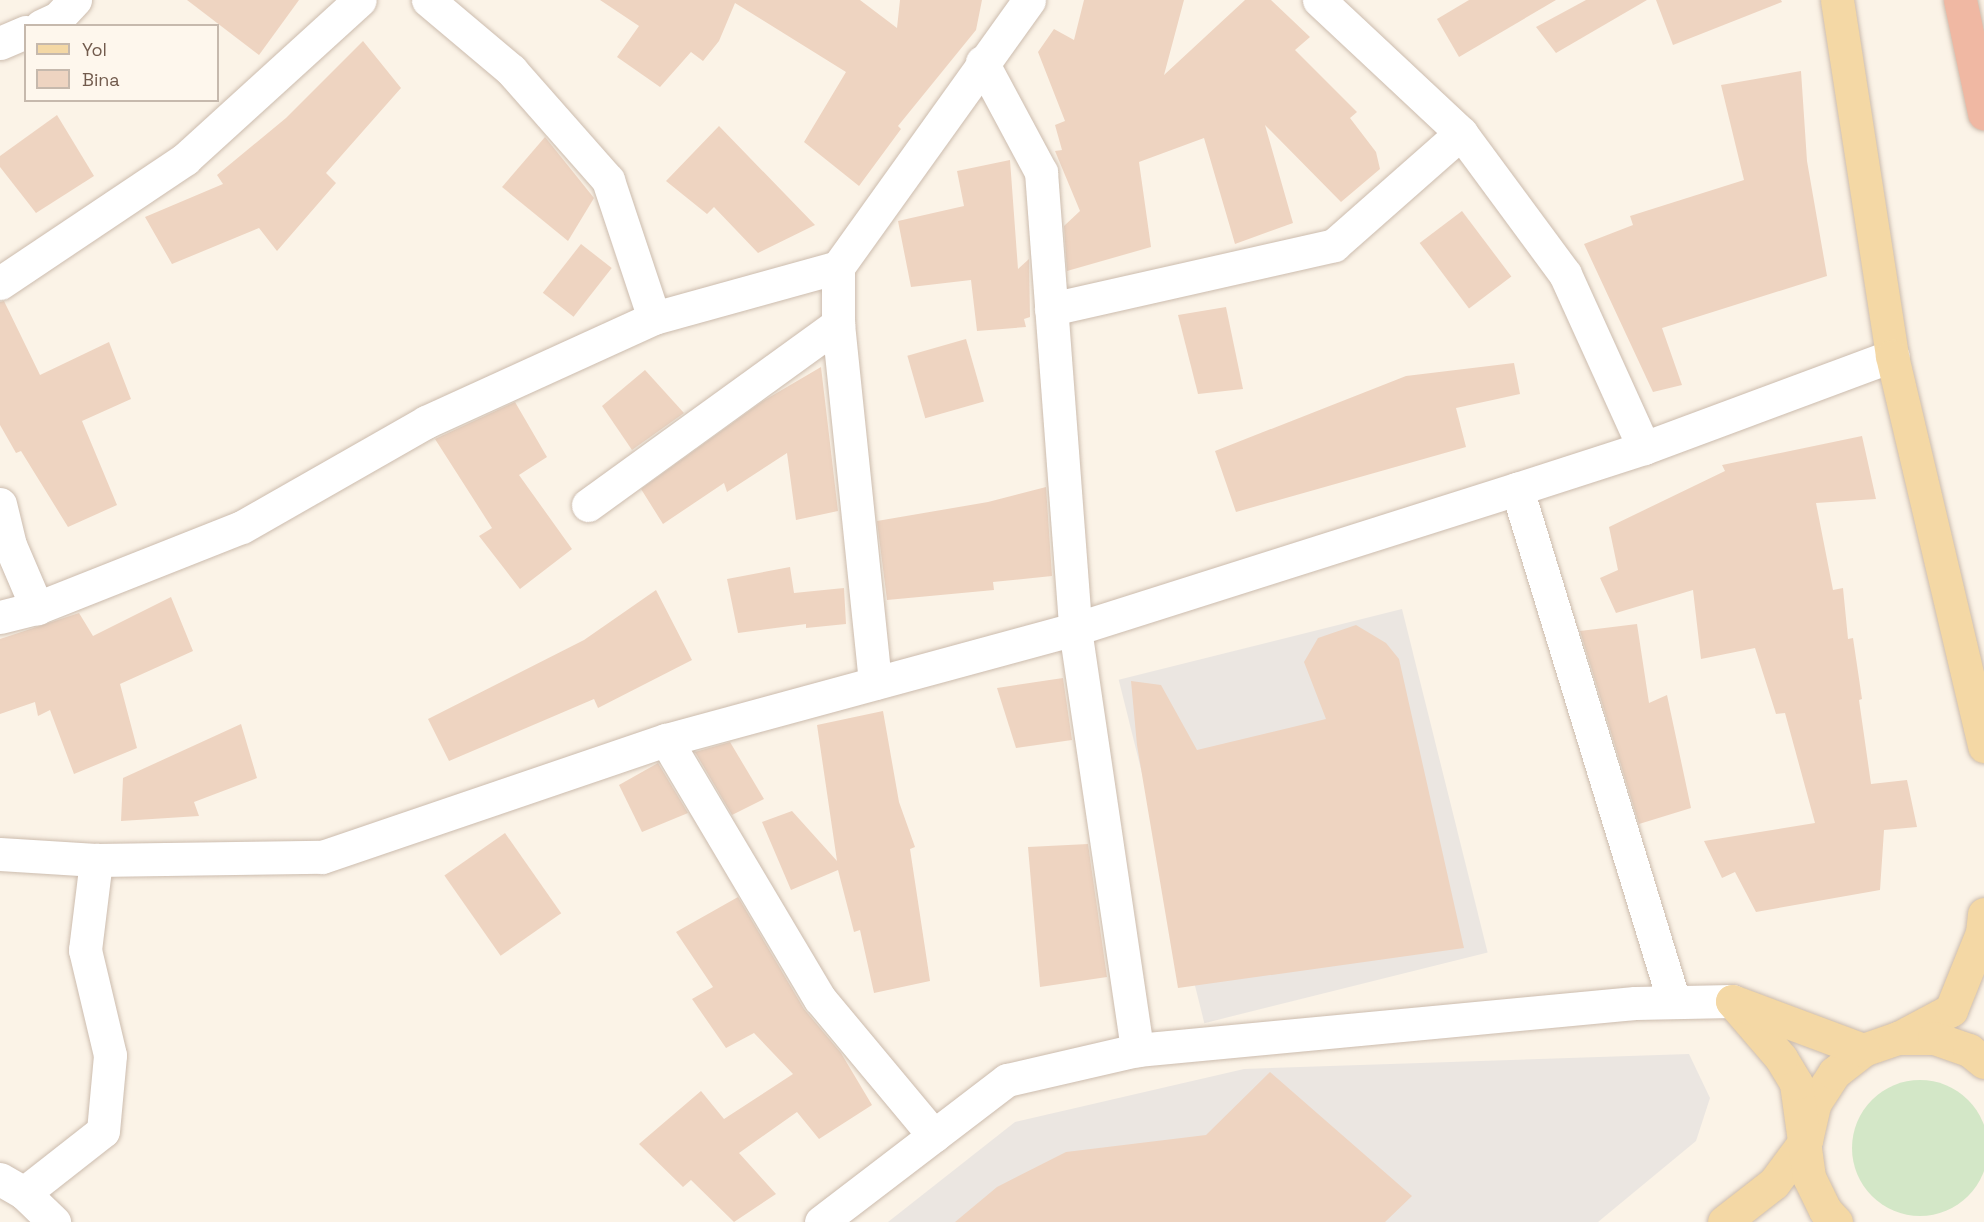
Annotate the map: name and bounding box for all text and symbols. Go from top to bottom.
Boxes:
legend [24,24,219,102]
text: Yol [82,38,107,61]
text: Bina [82,68,120,91]

